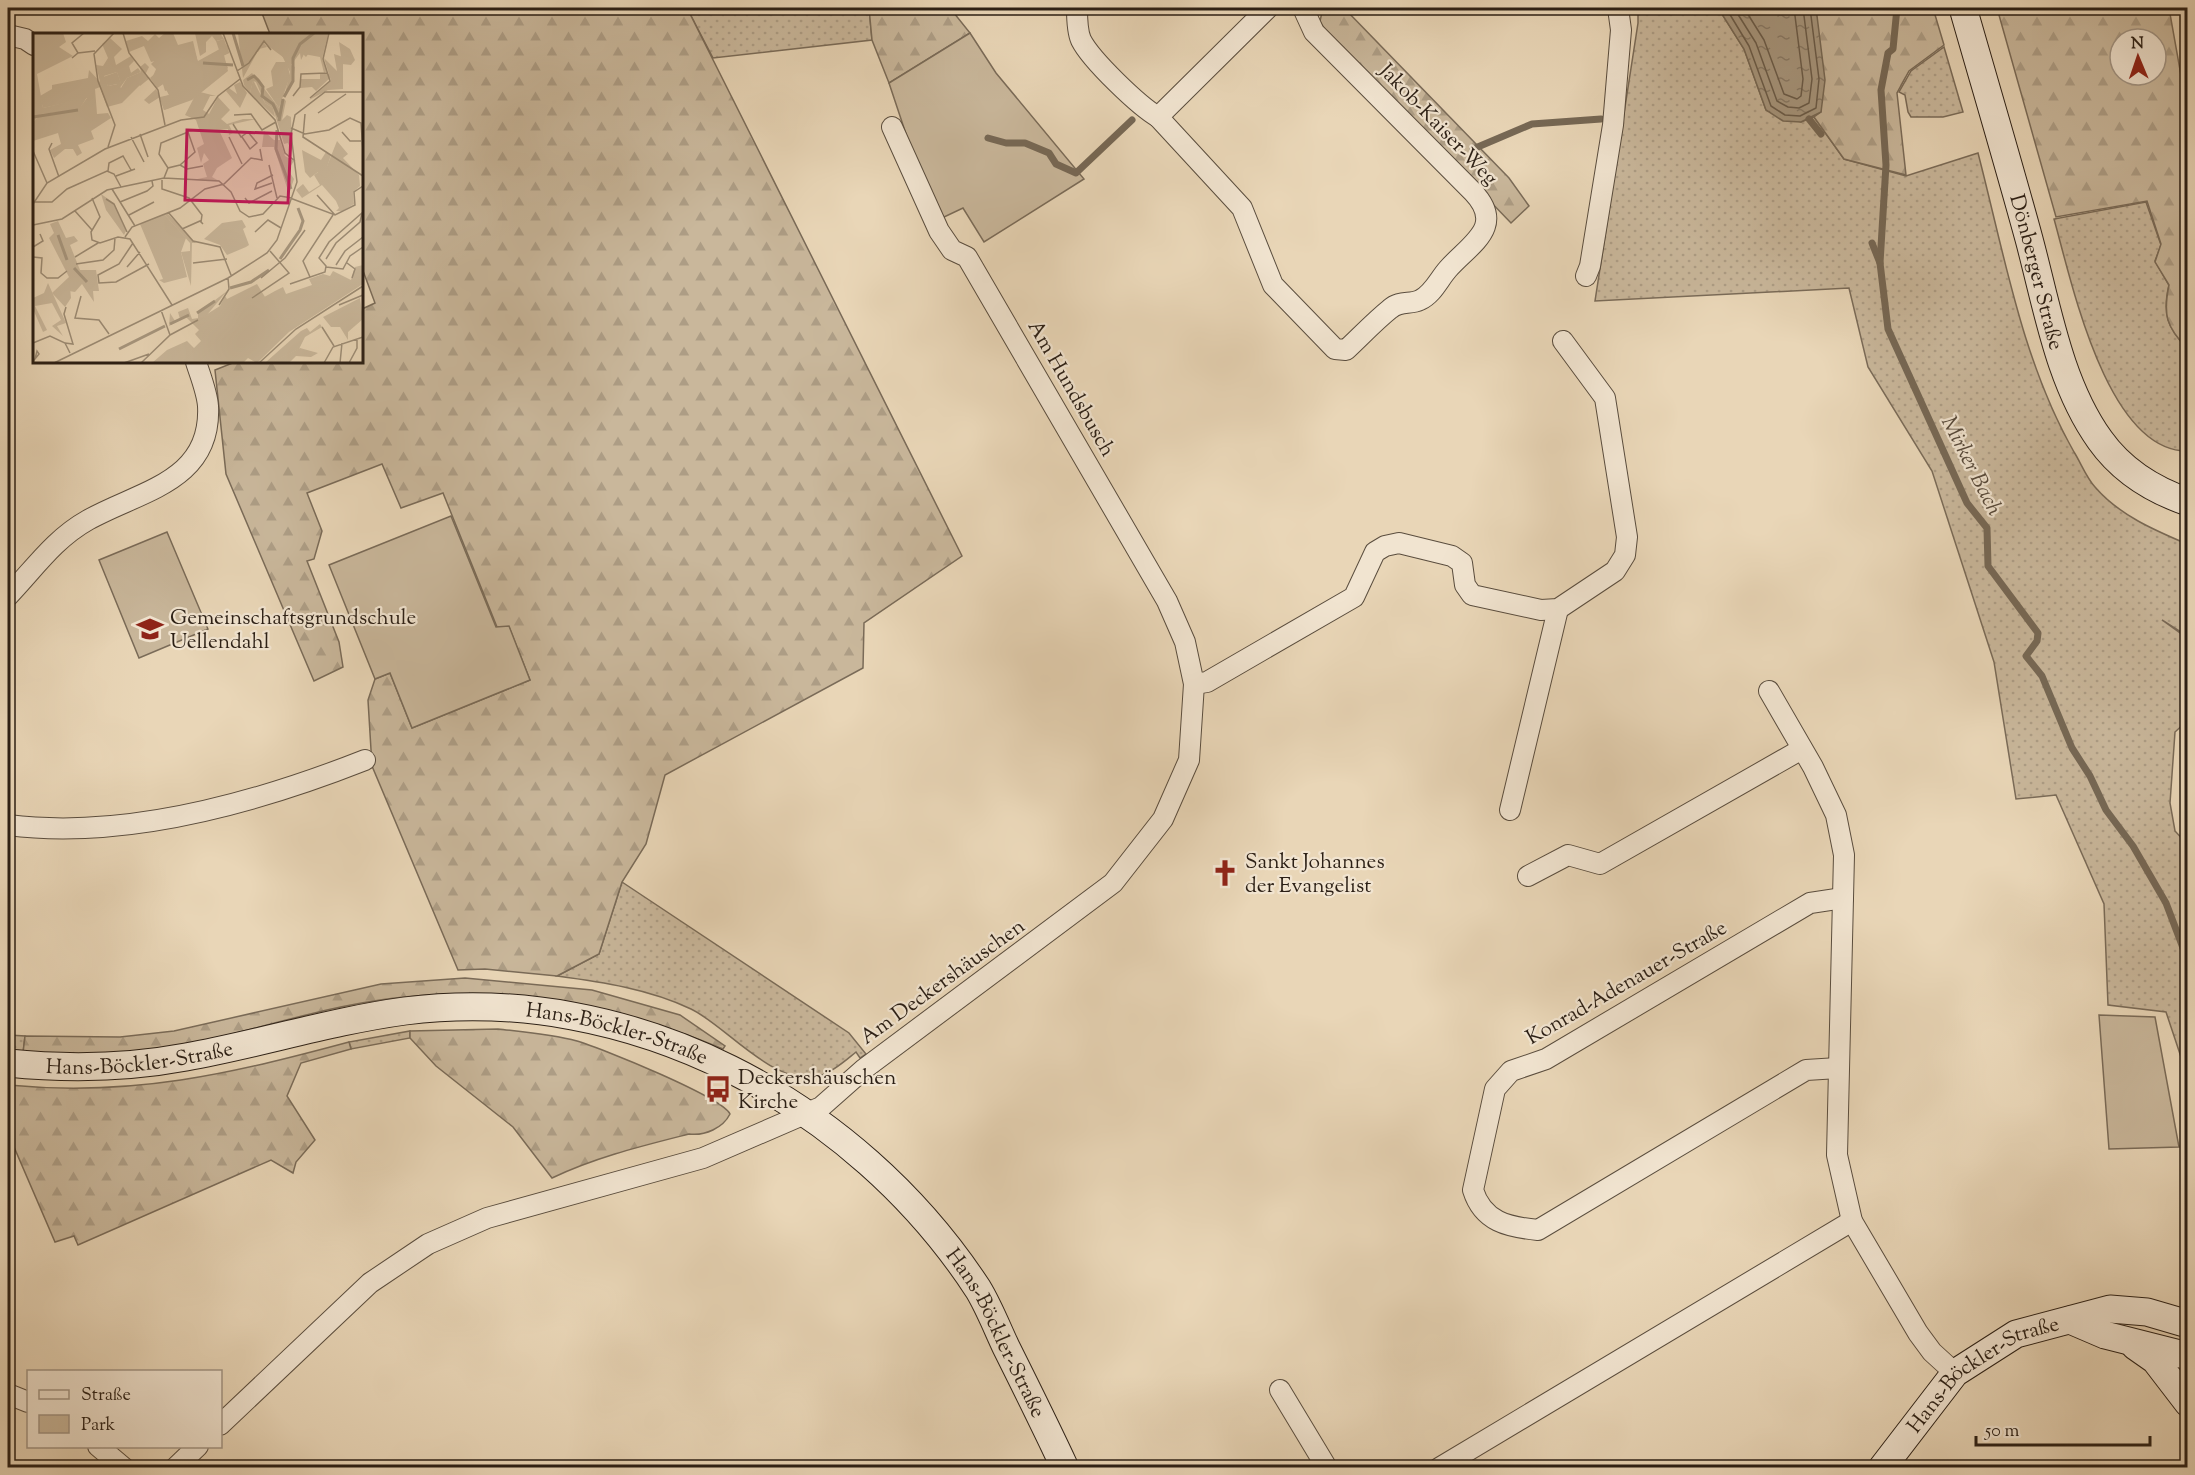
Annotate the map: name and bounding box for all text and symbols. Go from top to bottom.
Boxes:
north arrow [2108,27,2168,87]
inset map [33,33,363,363]
text: N [2131,33,2145,56]
street label: Jakob-Kaiser-Weg [1371,57,1504,193]
street label: Dönberger Straße [2000,191,2070,354]
street label: Am Hundsbusch [1019,315,1122,463]
water label: Mirker Bach [1932,411,2009,522]
place label: Gemeinschaftsgrundschule Uellendahl [170,604,416,658]
school or university icon: Gemeinschaftsgrundschule Uellendahl [135,614,165,644]
place label: Sankt Johannes der Evangelist [1245,848,1385,902]
church icon: Sankt Johannes der Evangelist [1210,858,1240,888]
street label: Am Deckershäuschen [854,912,1032,1053]
street label: Konrad-Adenauer-Straße [1521,914,1733,1054]
street label: Hans-Böckler-Straße [524,996,712,1074]
street label: Hans-Böckler-Straße [45,1035,236,1084]
place label: Deckershäuschen Kirche [738,1064,897,1118]
bus stop icon: Deckershäuschen Kirche [703,1074,733,1104]
street label: Hans-Böckler-Straße [937,1243,1052,1423]
street label: Hans-Böckler-Straße [1901,1310,2063,1440]
legend [27,1370,222,1448]
text: Straße [81,1383,131,1409]
scale bar [1976,1409,2150,1447]
text: Park [81,1413,116,1439]
text: 50 m [1984,1419,2020,1445]

